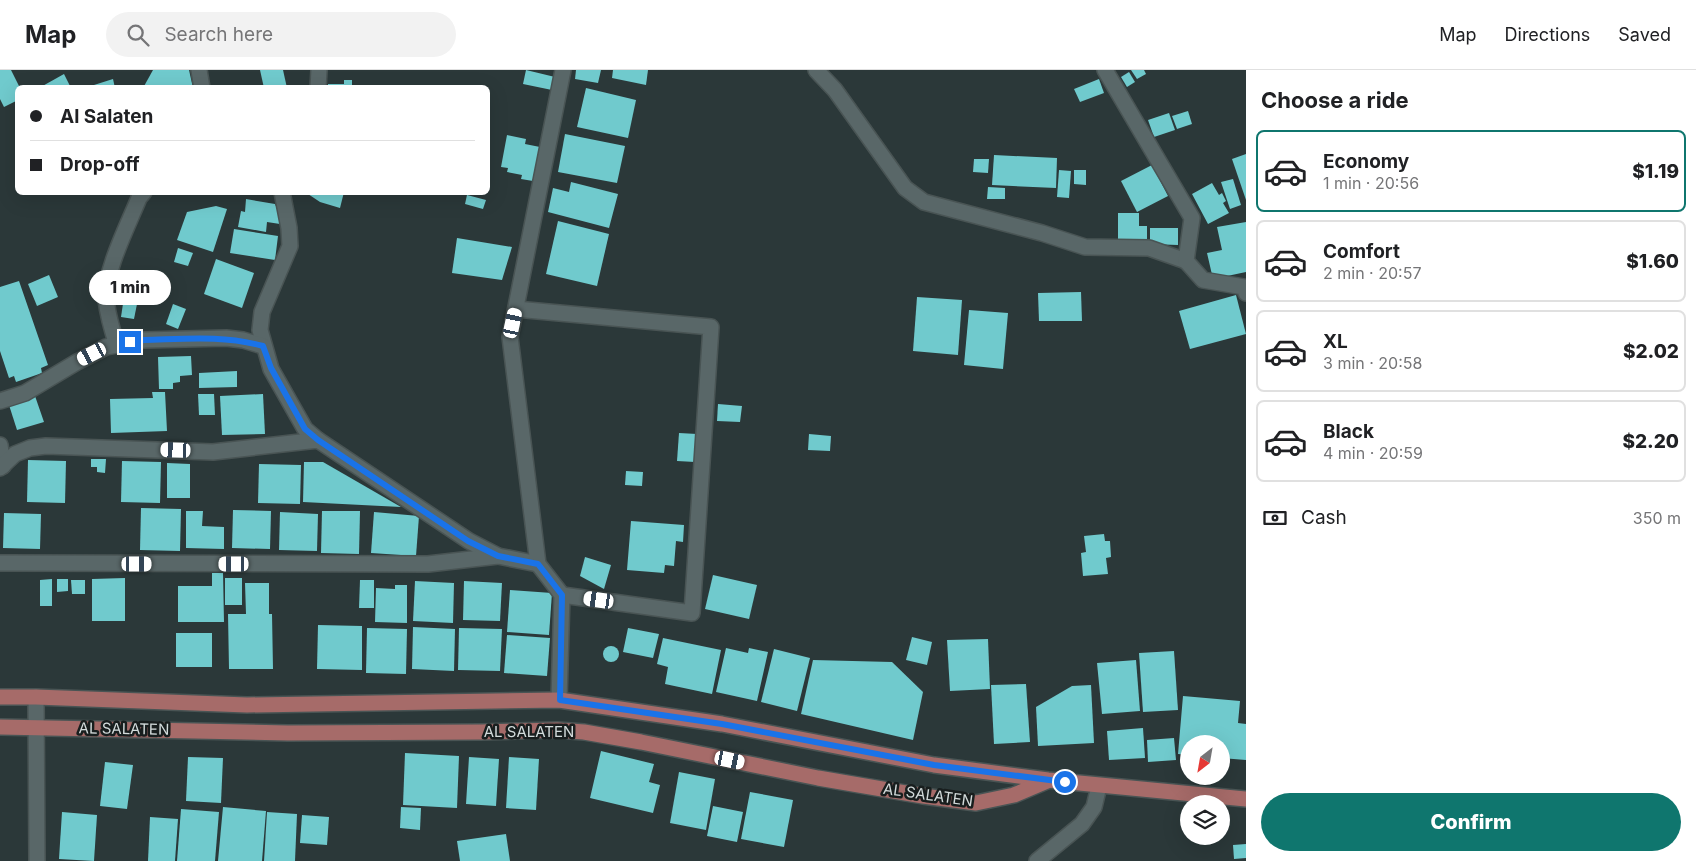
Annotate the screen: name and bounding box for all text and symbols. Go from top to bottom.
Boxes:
search box [106,12,456,57]
text: Map [25,20,76,49]
icon: search [124,21,152,49]
text: Search here [164,23,273,46]
text: Map [1439,24,1477,45]
text: Directions [1505,24,1590,45]
text: Saved [1618,24,1671,45]
text: Choose a ride [1261,87,1409,113]
text: Al Salaten [60,105,153,128]
icon: car [1263,149,1308,194]
text: Economy [1323,150,1409,173]
text: Drop-off [60,153,140,176]
text: $1.19 [1632,160,1679,183]
text: 1 min · 20:56 [1323,173,1419,193]
icon: car [1263,239,1308,284]
text: Comfort [1323,240,1400,263]
text: $1.60 [1626,250,1679,273]
text: 2 min · 20:57 [1323,263,1421,283]
callout: 1 min [89,270,171,304]
text: 1 min [110,277,150,297]
car [502,307,523,339]
icon: car [1263,329,1308,374]
text: XL [1323,330,1348,353]
route end [119,331,141,353]
text: $2.02 [1623,340,1679,363]
car [75,341,108,367]
text: 3 min · 20:58 [1323,353,1422,373]
icon: car [1263,419,1308,464]
text: Black [1323,420,1374,443]
text: $2.20 [1622,430,1679,453]
car [160,442,191,458]
text: 4 min · 20:59 [1323,443,1423,463]
icon: cash [1261,504,1289,532]
text: Cash [1301,506,1347,529]
text: 350 m [1633,508,1681,528]
car [122,557,152,572]
car [219,557,249,572]
car [583,590,614,610]
street label: AL SALATEN [79,718,169,739]
street label: AL SALATEN [484,722,574,741]
north arrow [1180,735,1230,785]
map controls [1180,735,1230,845]
car [713,750,746,770]
route start [1054,771,1076,793]
street label: AL SALATEN [882,779,974,810]
button: Confirm [1261,793,1681,851]
button: layers [1180,795,1230,845]

